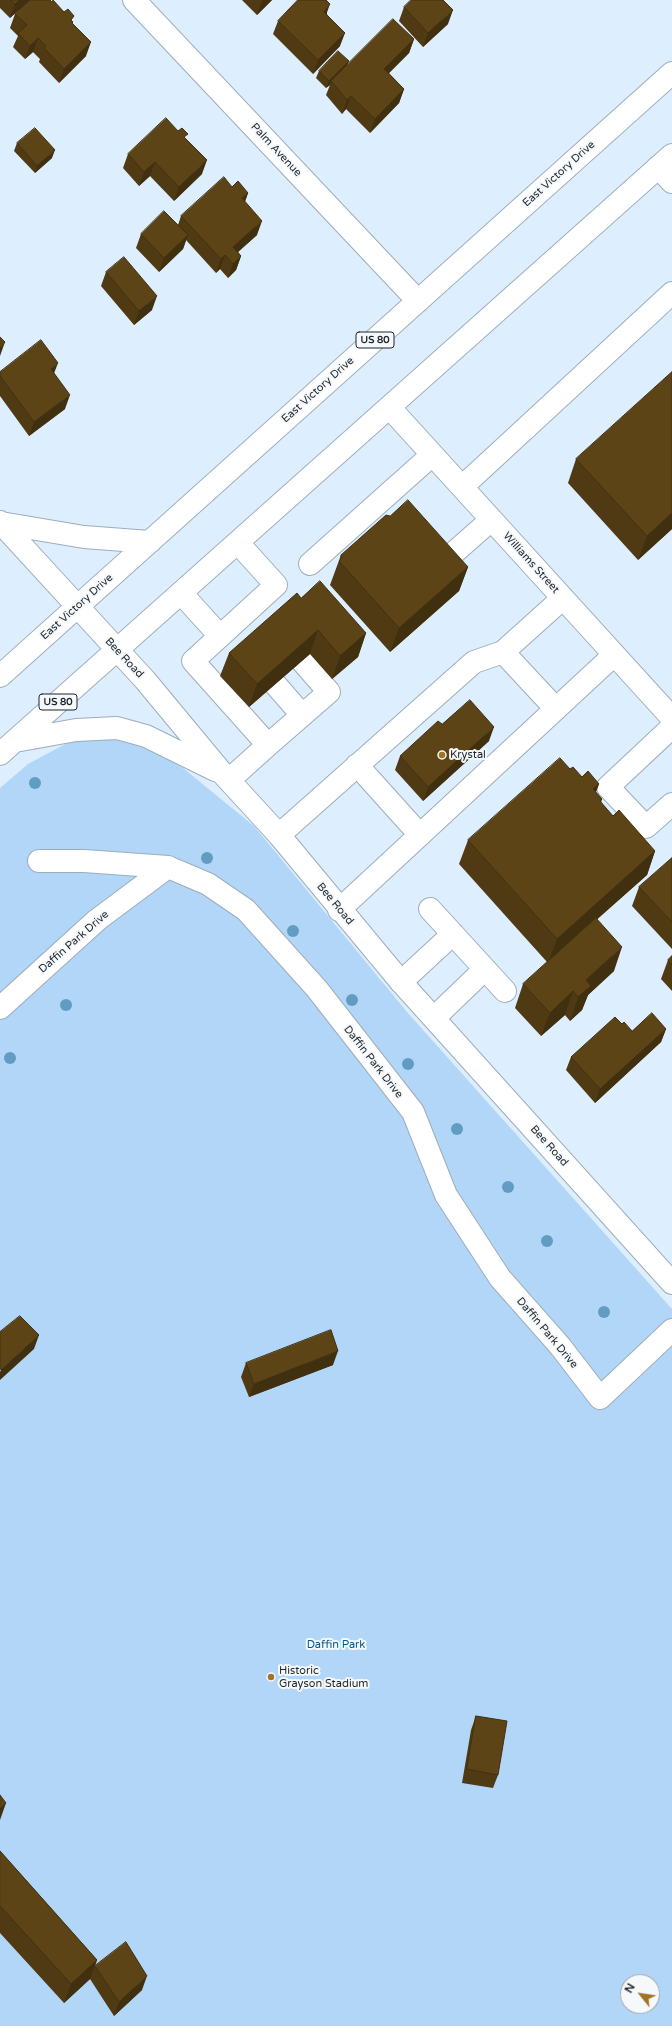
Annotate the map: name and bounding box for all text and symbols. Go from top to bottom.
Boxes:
street label: Palm Avenue [248,121,304,179]
street label: East Victory Drive [520,138,598,210]
road number: US 80 [356,332,394,348]
street label: East Victory Drive [279,354,357,426]
street label: Williams Street [500,530,562,596]
street label: East Victory Drive [38,571,116,643]
street label: Bee Road [102,635,146,681]
road number: US 80 [39,694,77,710]
place label: Krystal [450,748,486,762]
marker: Krystal [437,750,447,760]
street label: Bee Road [314,880,356,928]
street label: Daffin Park Drive [36,908,112,976]
street label: Daffin Park Drive [341,1023,405,1101]
street label: Bee Road [527,1123,571,1169]
street label: Daffin Park Drive [513,1295,581,1371]
park label: Daffin Park [307,1638,365,1652]
place label: Historic Grayson Stadium [279,1664,368,1690]
marker: Historic Grayson Stadium [266,1672,276,1682]
north arrow [620,1974,660,2014]
text: N [622,1981,638,1995]

